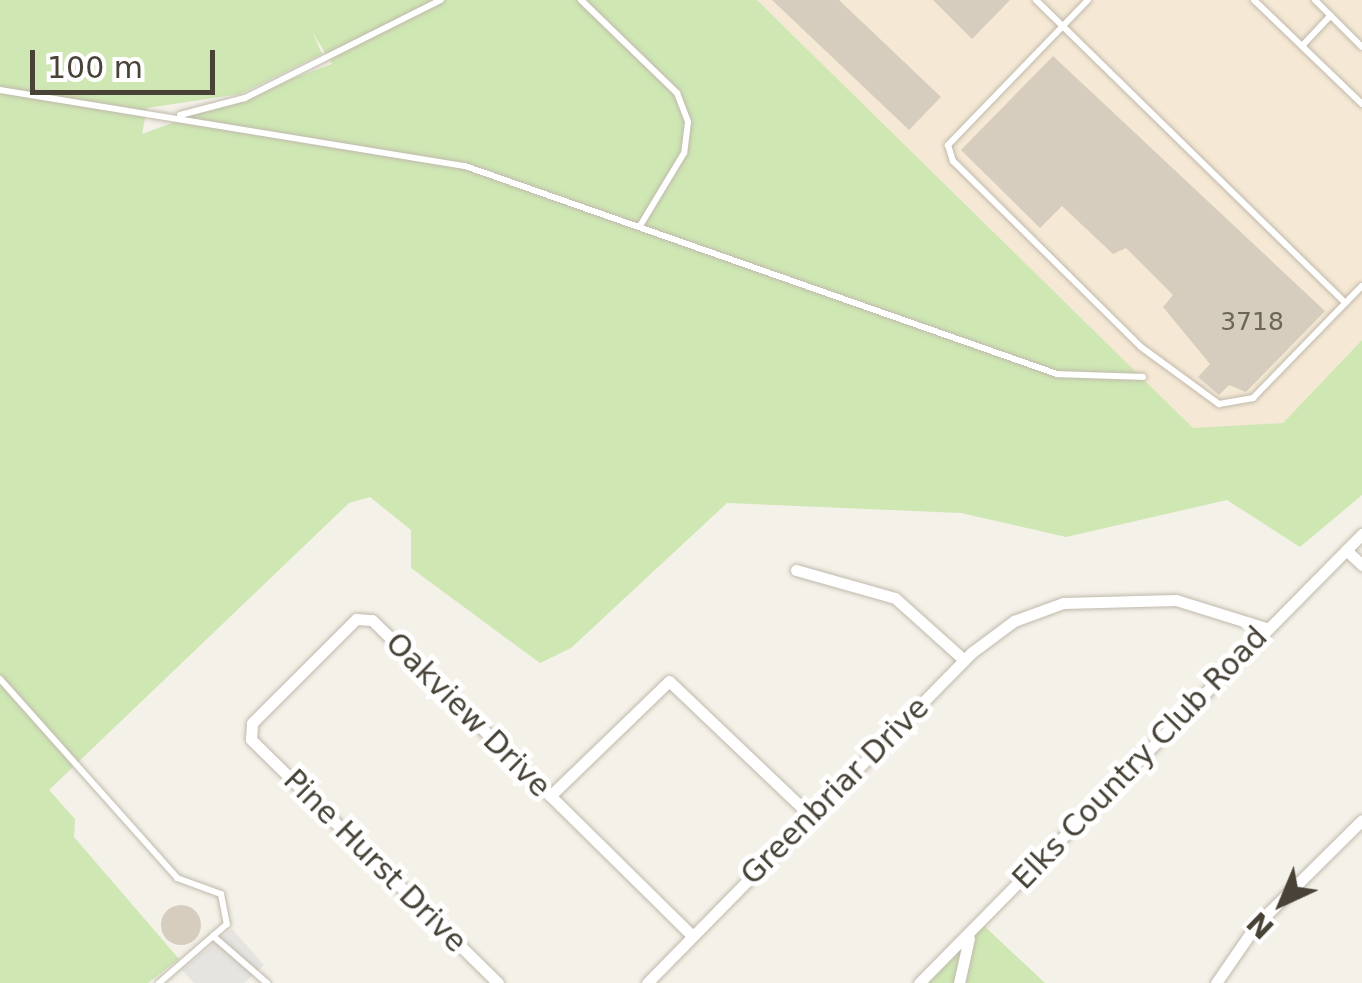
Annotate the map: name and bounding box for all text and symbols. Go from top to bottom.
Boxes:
scale bar [35,30,220,92]
text: 100 m [47,50,143,85]
house number: 3718 [1220,307,1284,337]
street label: Elks Country Club Road [1005,619,1275,897]
street label: Oakview Drive [378,625,558,805]
street label: Greenbriar Drive [734,690,936,892]
street label: Pine Hurst Drive [276,762,474,960]
north arrow [1232,853,1332,953]
text: N [1241,905,1281,945]

